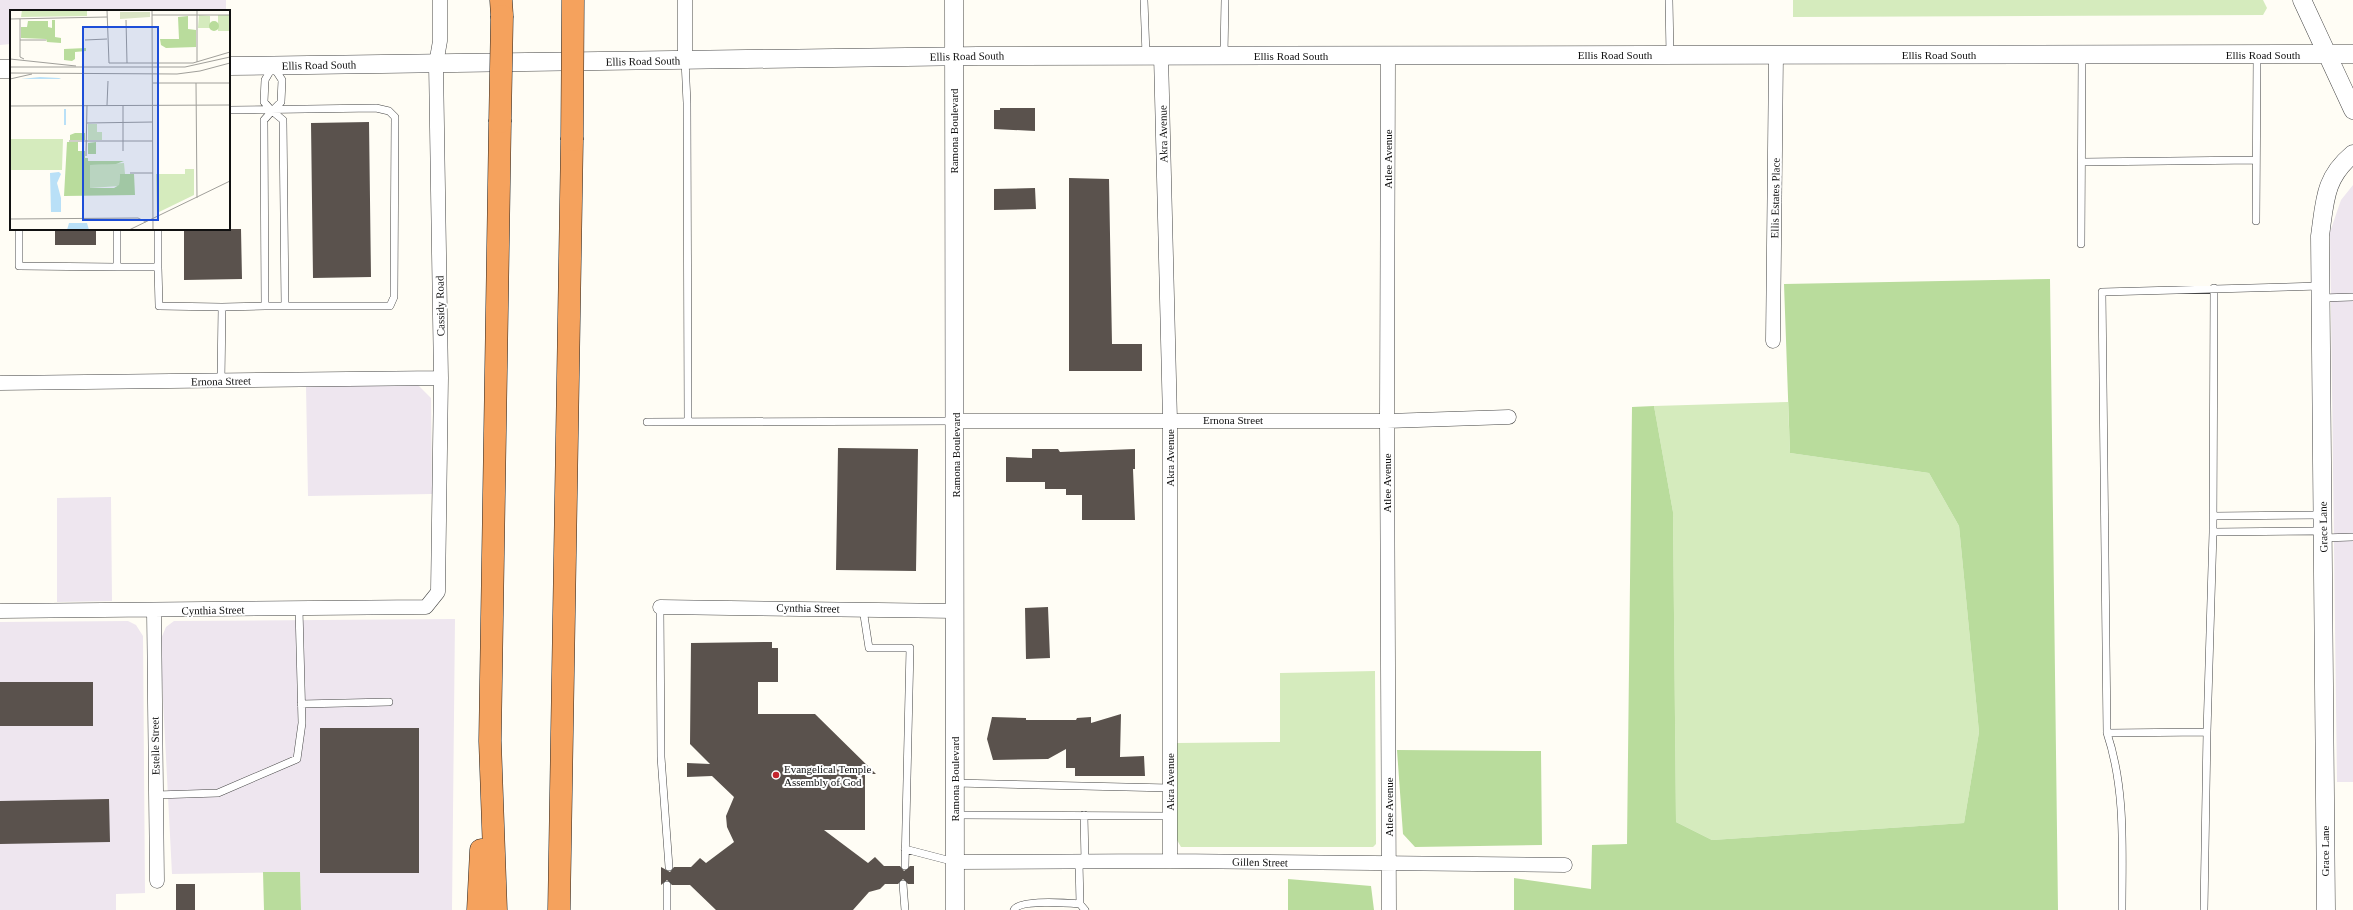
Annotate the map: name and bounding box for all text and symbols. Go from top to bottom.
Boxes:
inset map [10,10,230,230]
street label: Ellis Road South [930,49,1005,63]
street label: Ellis Road South [1578,49,1653,61]
street label: Ellis Road South [1902,49,1977,61]
street label: Ellis Road South [2226,49,2301,61]
street label: Ellis Road South [1254,50,1329,62]
street label: Ellis Road South [606,54,681,68]
street label: Ellis Road South [282,58,357,72]
street label: Ramona Boulevard [948,88,960,174]
street label: Akra Avenue [1156,105,1170,163]
street label: Atlee Avenue [1382,129,1394,189]
street label: Ellis Estates Place [1768,157,1782,238]
street label: Cassidy Road [433,275,447,337]
street label: Ernona Street [191,374,251,388]
street label: Ramona Boulevard [950,412,962,498]
street label: Ernona Street [1203,414,1263,426]
street label: Akra Avenue [1164,429,1176,487]
street label: Atlee Avenue [1381,453,1393,513]
street label: Grace Lane [2317,501,2329,553]
street label: Cynthia Street [776,601,840,615]
street label: Cynthia Street [181,603,245,617]
street label: Estelle Street [148,717,162,775]
street label: Ramona Boulevard [949,736,961,822]
street label: Akra Avenue [1164,753,1176,811]
place label: Evangelical Temple Assembly of God [784,763,871,788]
marker: Evangelical Temple Assembly of God [771,770,781,780]
street label: Atlee Avenue [1383,777,1395,837]
street label: Grace Lane [2319,825,2331,877]
street label: Gillen Street [1232,856,1288,868]

